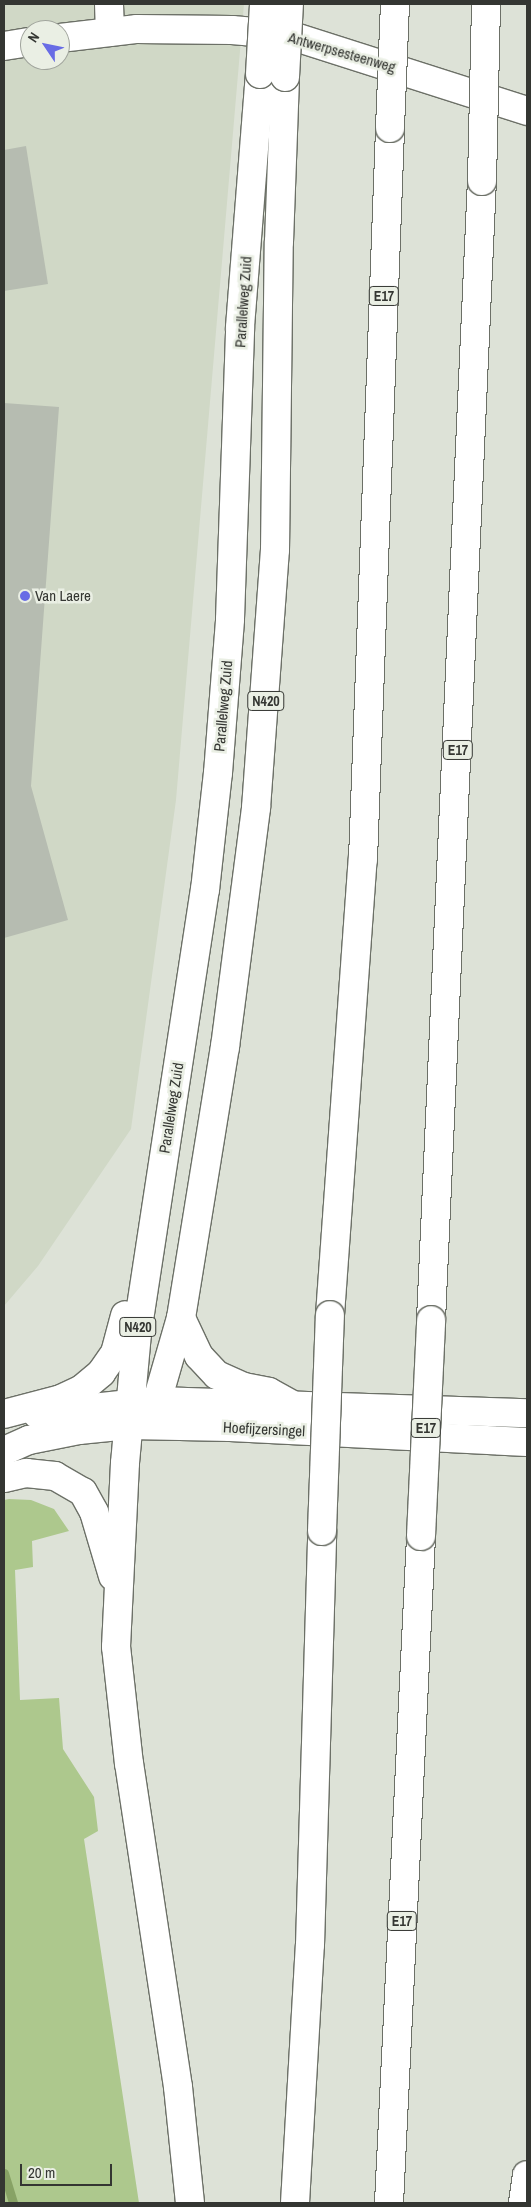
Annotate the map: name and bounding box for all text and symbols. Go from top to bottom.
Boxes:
north arrow [20,20,70,70]
street label: Antwerpsesteenweg [286,28,398,76]
text: N [24,29,43,46]
street label: Parallelweg Zuid [231,256,255,348]
road number: E17 [368,284,400,308]
place label: Van Laere [35,587,91,605]
marker: Van Laere [19,590,31,602]
street label: Parallelweg Zuid [210,660,236,752]
road number: N420 [247,689,285,712]
road number: E17 [442,738,474,762]
street label: Parallelweg Zuid [155,1061,187,1155]
road number: N420 [119,1315,157,1338]
road number: E17 [410,1416,442,1440]
street label: Hoefijzersingel [223,1418,305,1440]
road number: E17 [386,1910,418,1932]
scale bar [22,2154,115,2186]
text: 20 m [28,2162,55,2183]

